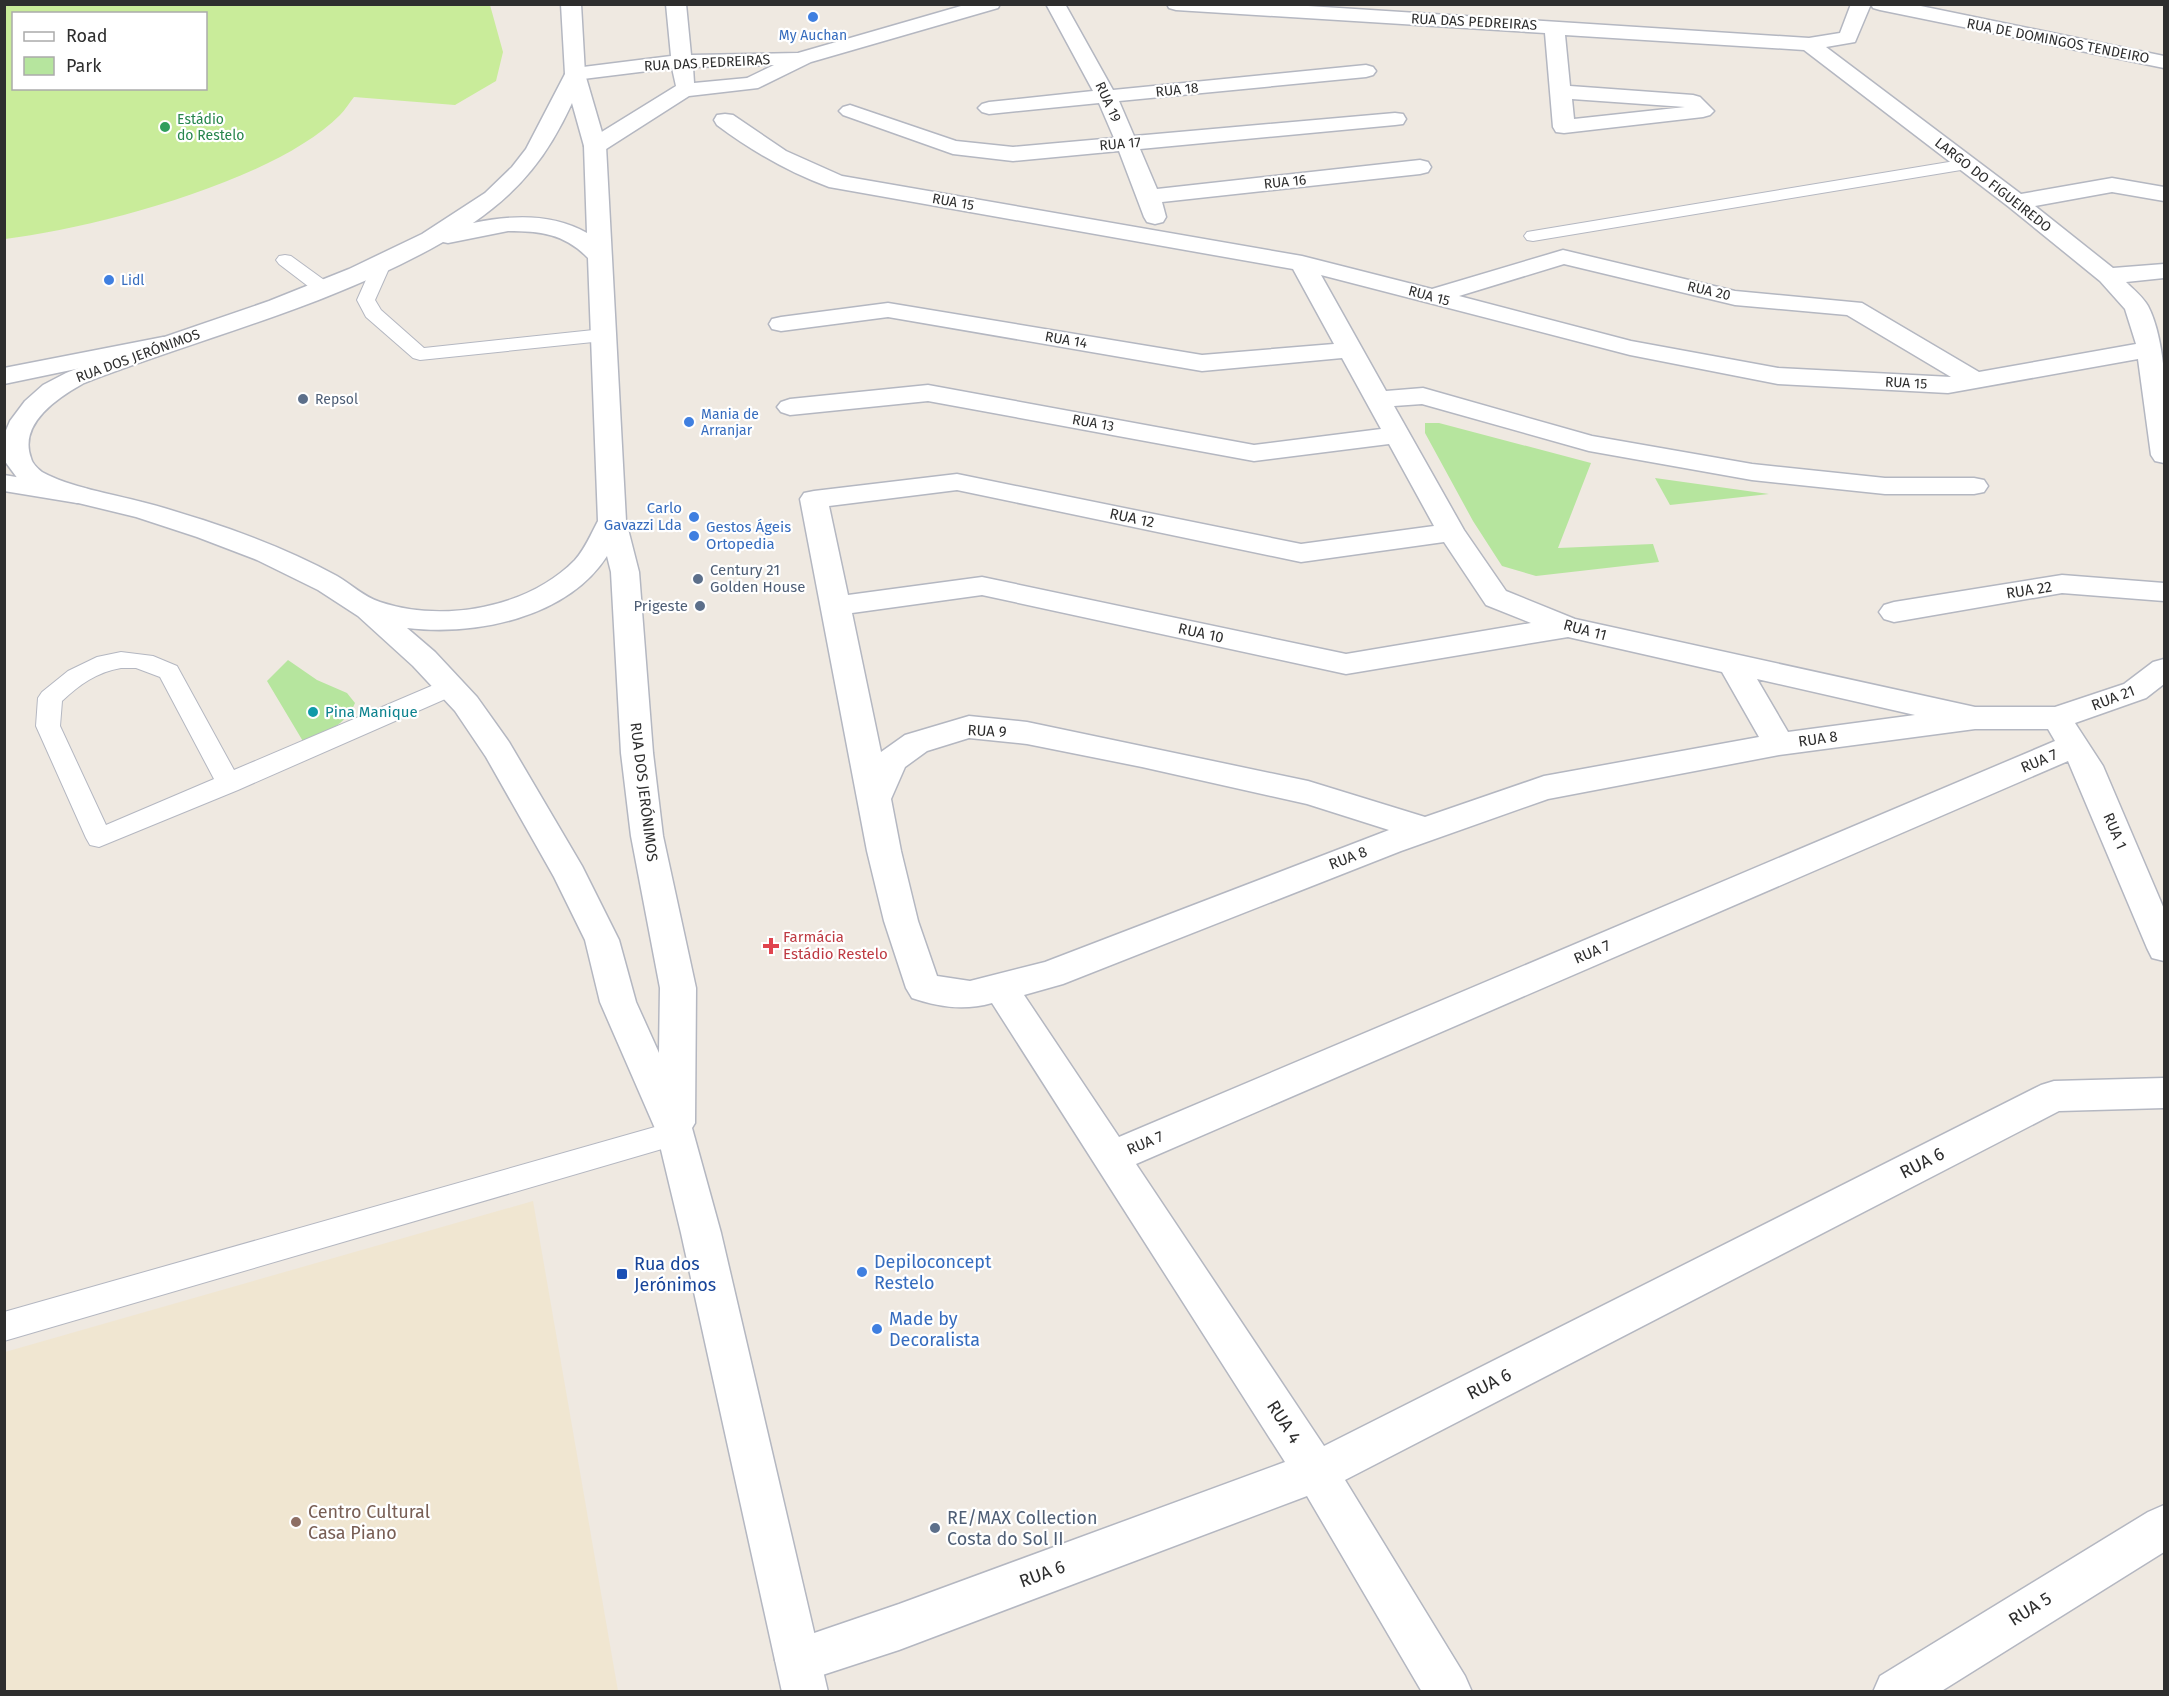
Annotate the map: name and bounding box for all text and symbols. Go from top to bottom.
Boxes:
marker: My Auchan [806,10,820,24]
street label: RUA DAS PEDREIRAS [1410,10,1538,34]
legend [12,12,207,90]
street label: RUA DE DOMINGOS TENDEIRO [1965,15,2151,67]
text: Road [66,25,108,47]
place label: My Auchan [779,27,847,44]
street label: RUA DAS PEDREIRAS [643,51,771,75]
text: Park [66,55,102,77]
street label: RUA 19 [1091,79,1125,125]
street label: RUA 18 [1155,79,1200,101]
place label: Estádio do Restelo [177,111,244,144]
marker: Estádio do Restelo [158,120,172,134]
street label: RUA 17 [1099,134,1141,154]
street label: LARGO DO FIGUEIREDO [1931,134,2055,236]
street label: RUA 16 [1263,171,1307,193]
street label: RUA 15 [931,190,975,214]
place label: Lidl [121,272,144,289]
marker: Lidl [102,273,116,287]
street label: RUA 20 [1686,278,1733,304]
street label: RUA 15 [1406,282,1452,310]
street label: RUA DOS JERÓNIMOS [73,325,203,386]
street label: RUA 14 [1043,328,1089,352]
street label: RUA 15 [1884,373,1928,393]
place label: Repsol [315,391,358,408]
marker: Repsol [296,392,310,406]
place label: Mania de Arranjar [701,406,759,439]
street label: RUA 13 [1071,411,1115,435]
marker: Mania de Arranjar [682,415,696,429]
place label: Carlo Gavazzi Lda [604,499,682,534]
street label: RUA 12 [1108,504,1156,532]
marker: Carlo Gavazzi Lda [687,510,701,524]
place label: Gestos Ágeis Ortopedia [706,518,791,553]
marker: Gestos Ágeis Ortopedia [687,529,701,543]
place label: Century 21 Golden House [710,561,805,596]
marker: Century 21 Golden House [691,572,705,586]
street label: RUA 22 [2005,577,2053,603]
place label: Prigeste [633,597,688,615]
marker: Prigeste [693,599,707,613]
street label: RUA 11 [1561,616,1609,644]
street label: RUA 10 [1177,619,1225,647]
street label: RUA 21 [2089,682,2137,714]
place label: Pina Manique [325,703,418,721]
marker: Pina Manique [306,705,320,719]
street label: RUA DOS JERÓNIMOS [627,721,661,863]
street label: RUA 9 [967,721,1007,741]
street label: RUA 8 [1797,727,1839,751]
street label: RUA 7 [2018,745,2060,777]
street label: RUA 1 [2099,810,2131,852]
street label: RUA 8 [1326,843,1370,873]
place label: Farmácia Estádio Restelo [783,928,888,963]
street label: RUA 7 [1571,936,1613,968]
marker: Farmácia Estádio Restelo [764,939,778,953]
street label: RUA 7 [1124,1127,1166,1159]
street label: RUA 6 [1896,1142,1948,1184]
place label: Depiloconcept Restelo [874,1251,992,1294]
place label: Rua dos Jerónimos [634,1253,716,1296]
marker: Depiloconcept Restelo [855,1265,869,1279]
marker: Rua dos Jerónimos [615,1267,629,1281]
place label: Made by Decoralista [889,1308,980,1351]
marker: Made by Decoralista [870,1322,884,1336]
street label: RUA 6 [1463,1363,1515,1405]
street label: RUA 4 [1262,1396,1306,1448]
place label: Centro Cultural Casa Piano [308,1501,430,1544]
place label: RE/MAX Collection Costa do Sol II [947,1507,1097,1550]
marker: Centro Cultural Casa Piano [289,1515,303,1529]
marker: RE/MAX Collection Costa do Sol II [928,1521,942,1535]
street label: RUA 6 [1016,1556,1068,1592]
street label: RUA 5 [2004,1587,2056,1631]

